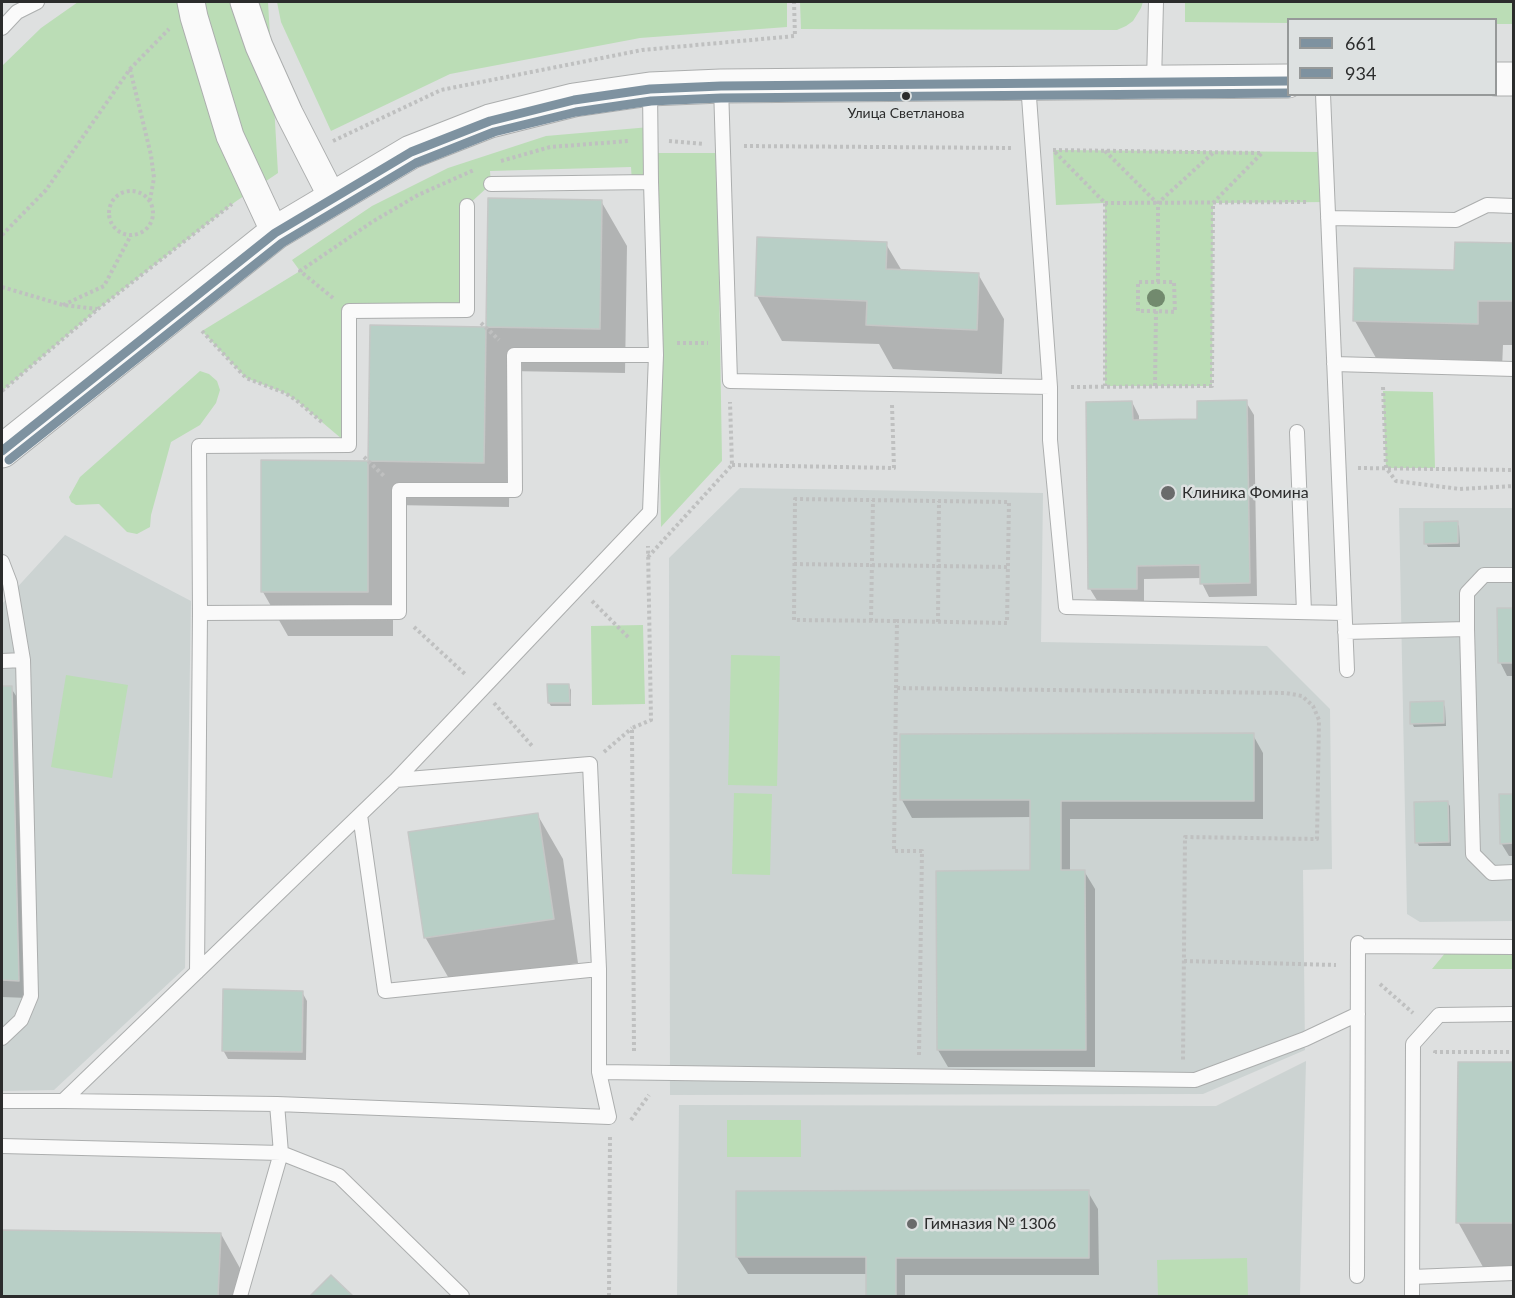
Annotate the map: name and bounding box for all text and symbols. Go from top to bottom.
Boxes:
legend [1287,18,1497,96]
text: 661 [1345,32,1376,54]
text: 934 [1345,62,1376,84]
marker: Улица Светланова [900,90,912,102]
place label: Улица Светланова [848,105,964,121]
place label: Клиника Фомина [1182,483,1309,503]
marker: Клиника Фомина [1159,484,1177,502]
place label: Гимназия № 1306 [924,1214,1056,1234]
marker: Гимназия № 1306 [905,1217,919,1231]

